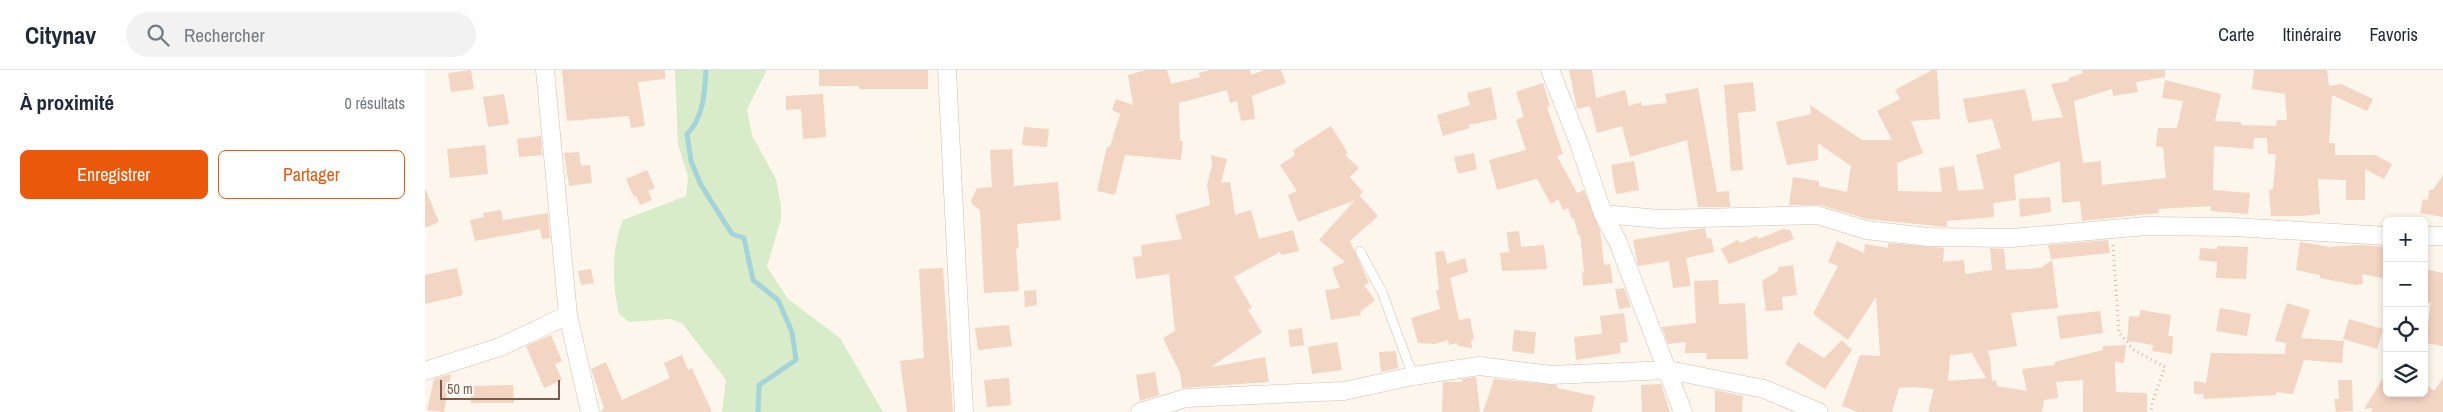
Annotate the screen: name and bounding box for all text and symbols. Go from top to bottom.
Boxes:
search box [126,12,476,57]
text: Citynav [25,19,96,51]
icon: search [144,21,172,49]
text: Rechercher [184,22,265,48]
text: Carte [2218,22,2254,47]
text: Itinéraire [2282,22,2342,47]
text: Favoris [2370,22,2418,47]
text: À proximité [20,88,114,117]
text: 0 résultats [344,92,405,114]
button: Enregistrer [20,150,208,199]
button: Partager [218,150,405,199]
map controls [2383,217,2428,397]
button: + [2383,217,2428,262]
button: − [2383,262,2428,307]
button: locate [2383,307,2428,352]
button: layers [2383,352,2428,397]
scale bar [440,377,560,400]
text: 50 m [447,380,473,398]

